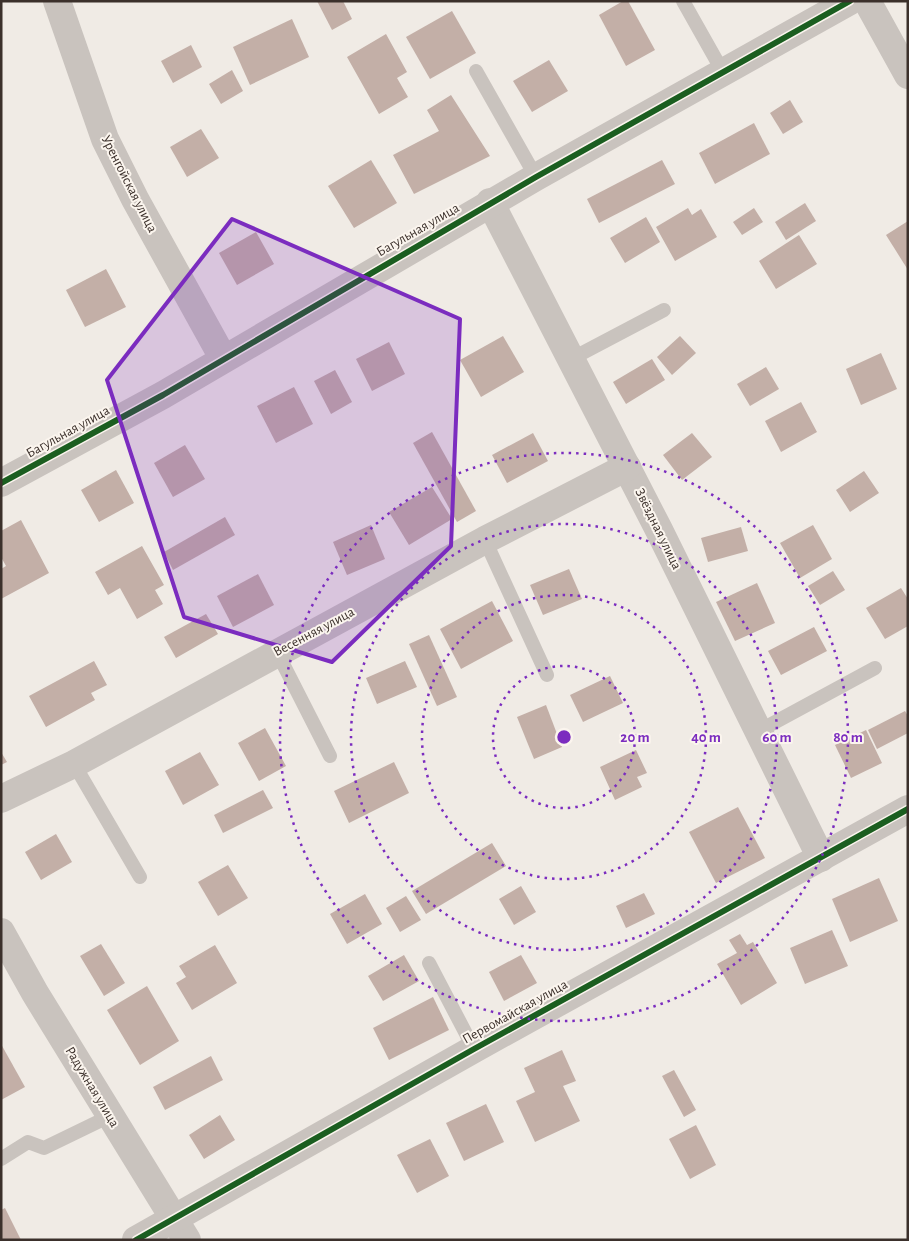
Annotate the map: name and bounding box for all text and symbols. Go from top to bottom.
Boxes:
street label: Уренгойская улица [99,133,160,235]
street label: Багульная улица [374,200,462,259]
street label: Багульная улица [24,403,113,461]
street label: Звёздная улица [632,486,684,572]
street label: Весенняя улица [271,605,357,659]
centre of rings [555,728,573,746]
text: 20 m [620,730,650,745]
text: 40 m [691,730,721,745]
text: 60 m [762,730,792,745]
text: 80 m [833,730,863,745]
street label: Первомайская улица [460,977,570,1047]
street label: Радужная улица [62,1044,122,1130]

